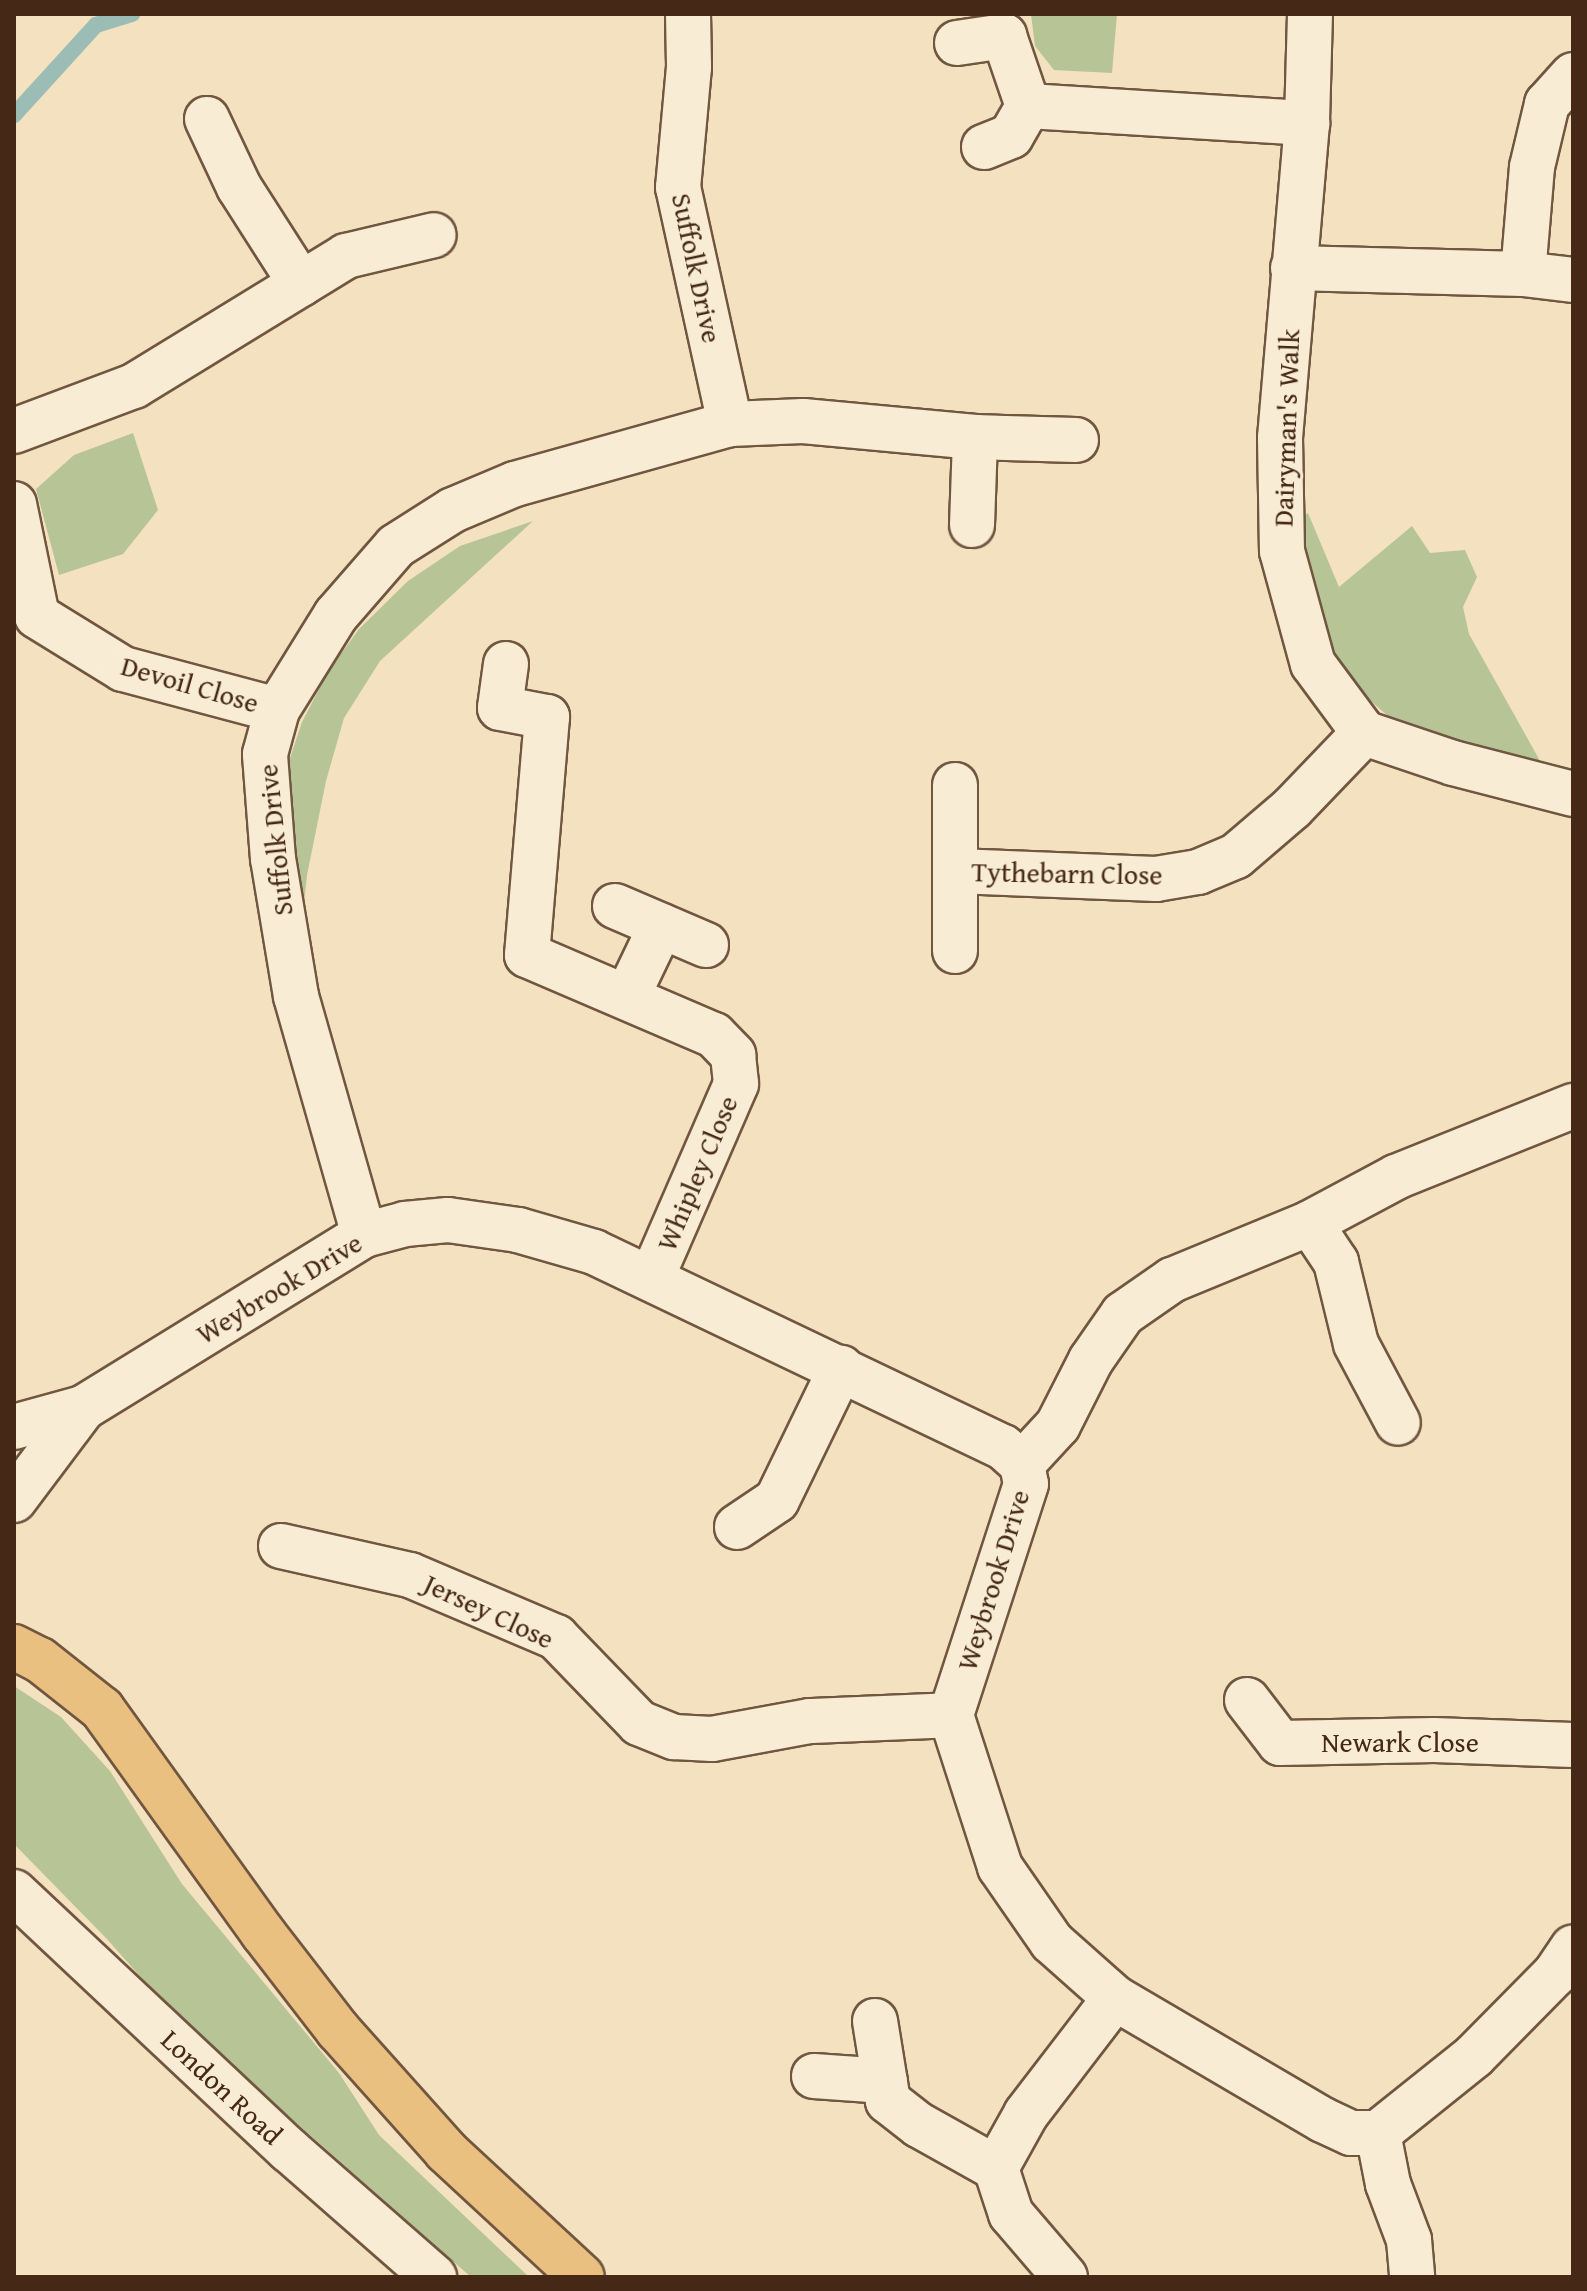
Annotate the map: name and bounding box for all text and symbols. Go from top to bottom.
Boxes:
street label: Suffolk Drive [665,190,729,346]
street label: Dairyman's Walk [1266,329,1306,527]
street label: Devoil Close [117,648,263,720]
street label: Suffolk Drive [250,763,300,917]
street label: Tythebarn Close [971,855,1163,891]
street label: Whipley Close [649,1090,745,1256]
street label: Weybrook Drive [190,1225,368,1351]
street label: Weybrook Drive [950,1486,1036,1674]
street label: Jersey Close [419,1566,559,1656]
street label: Newark Close [1321,1725,1479,1759]
street label: London Road [154,2022,290,2152]

